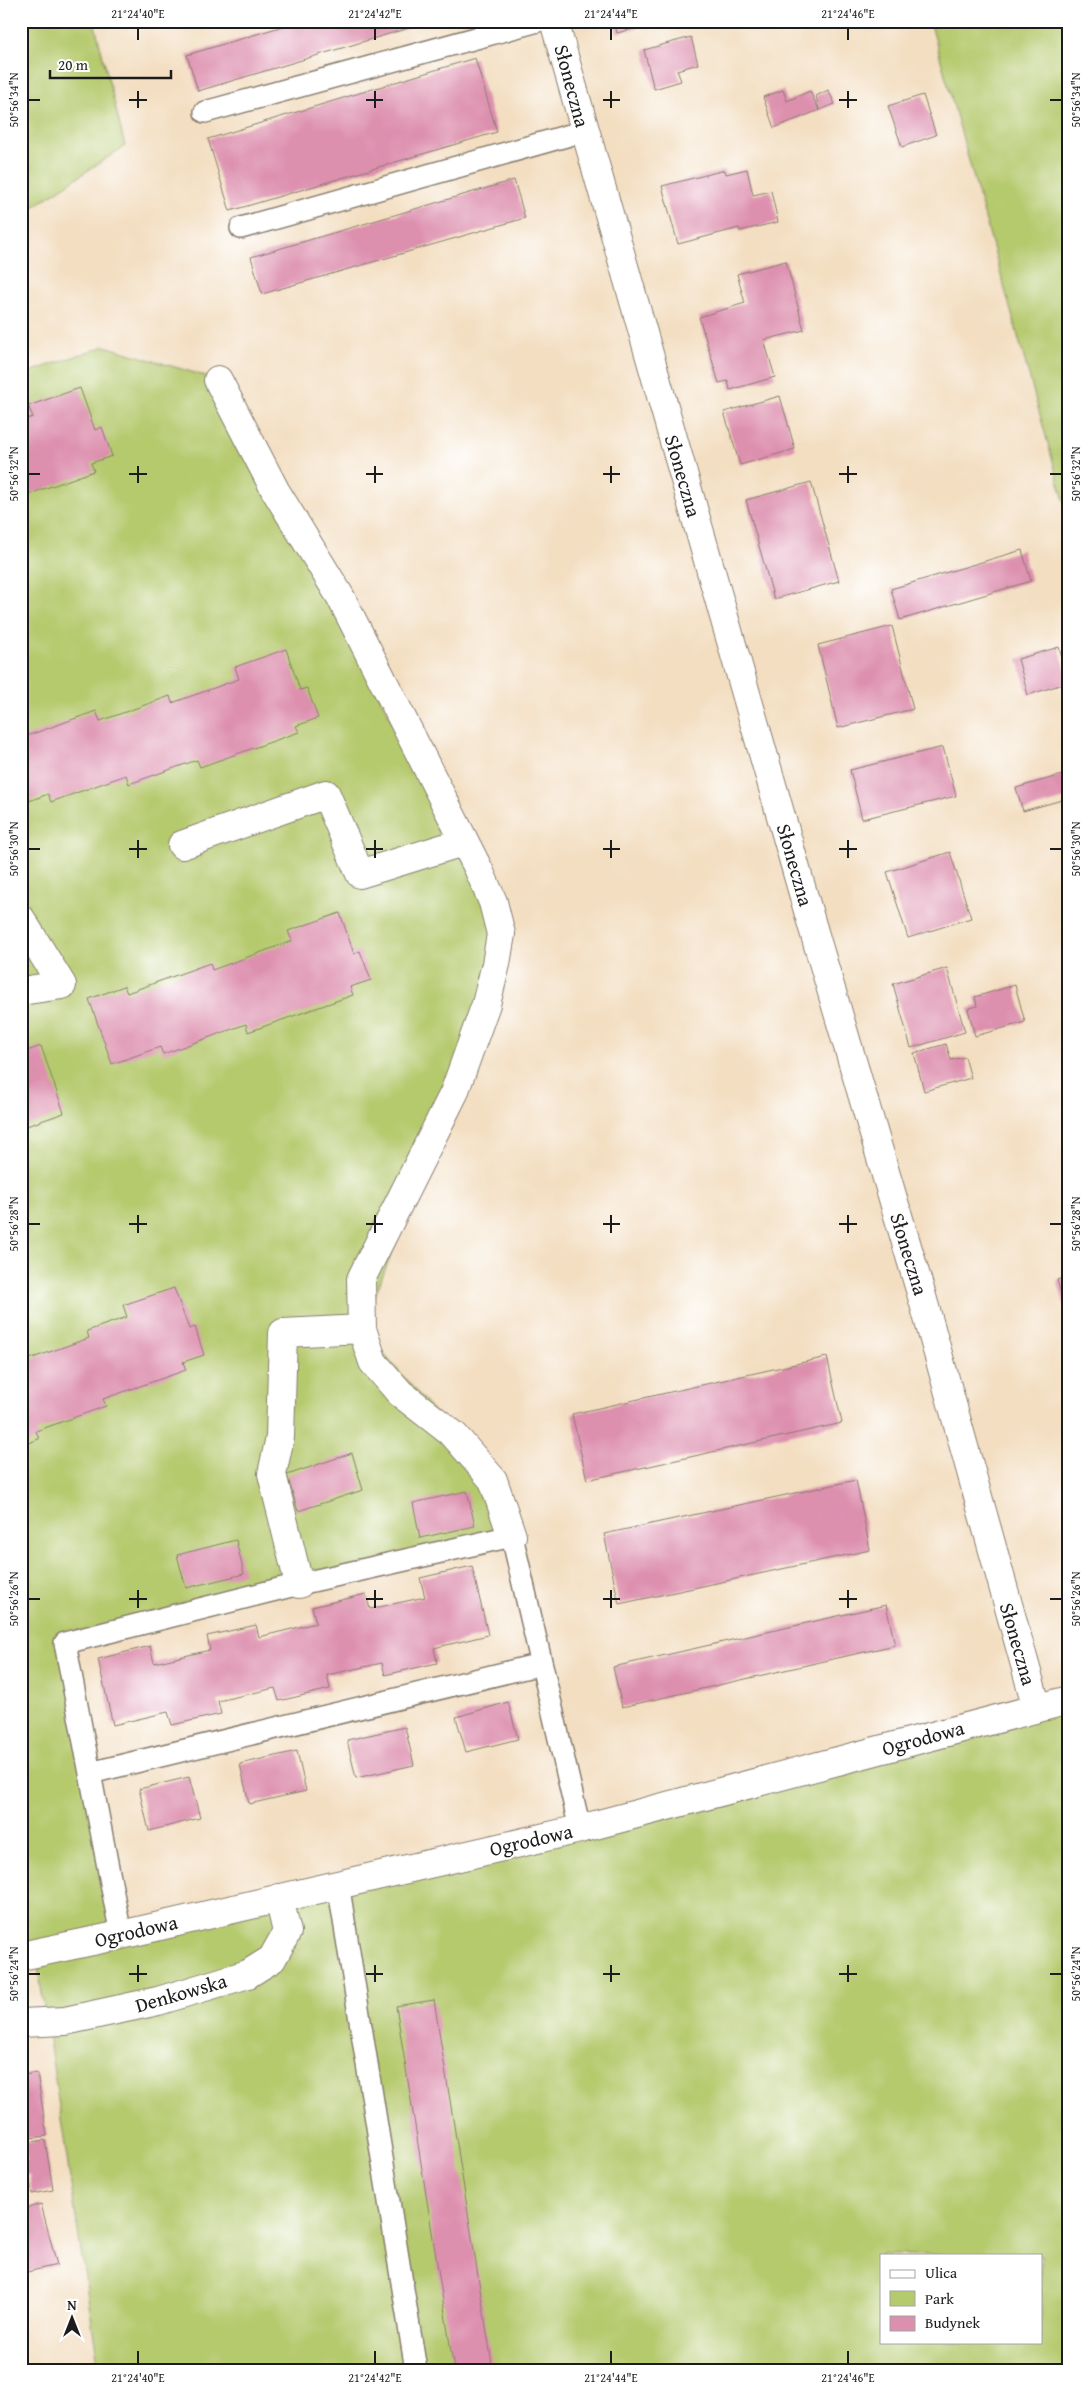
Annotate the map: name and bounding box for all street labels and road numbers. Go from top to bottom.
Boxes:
street label: Słoneczna [548,41,598,131]
street label: Słoneczna [658,431,709,521]
street label: Słoneczna [770,820,821,910]
street label: Słoneczna [883,1209,936,1299]
street label: Słoneczna [993,1599,1044,1689]
street label: Ogrodowa [878,1712,968,1762]
street label: Ogrodowa [487,1816,576,1863]
street label: Ogrodowa [92,1907,181,1954]
street label: Denkowska [132,1965,231,2019]

